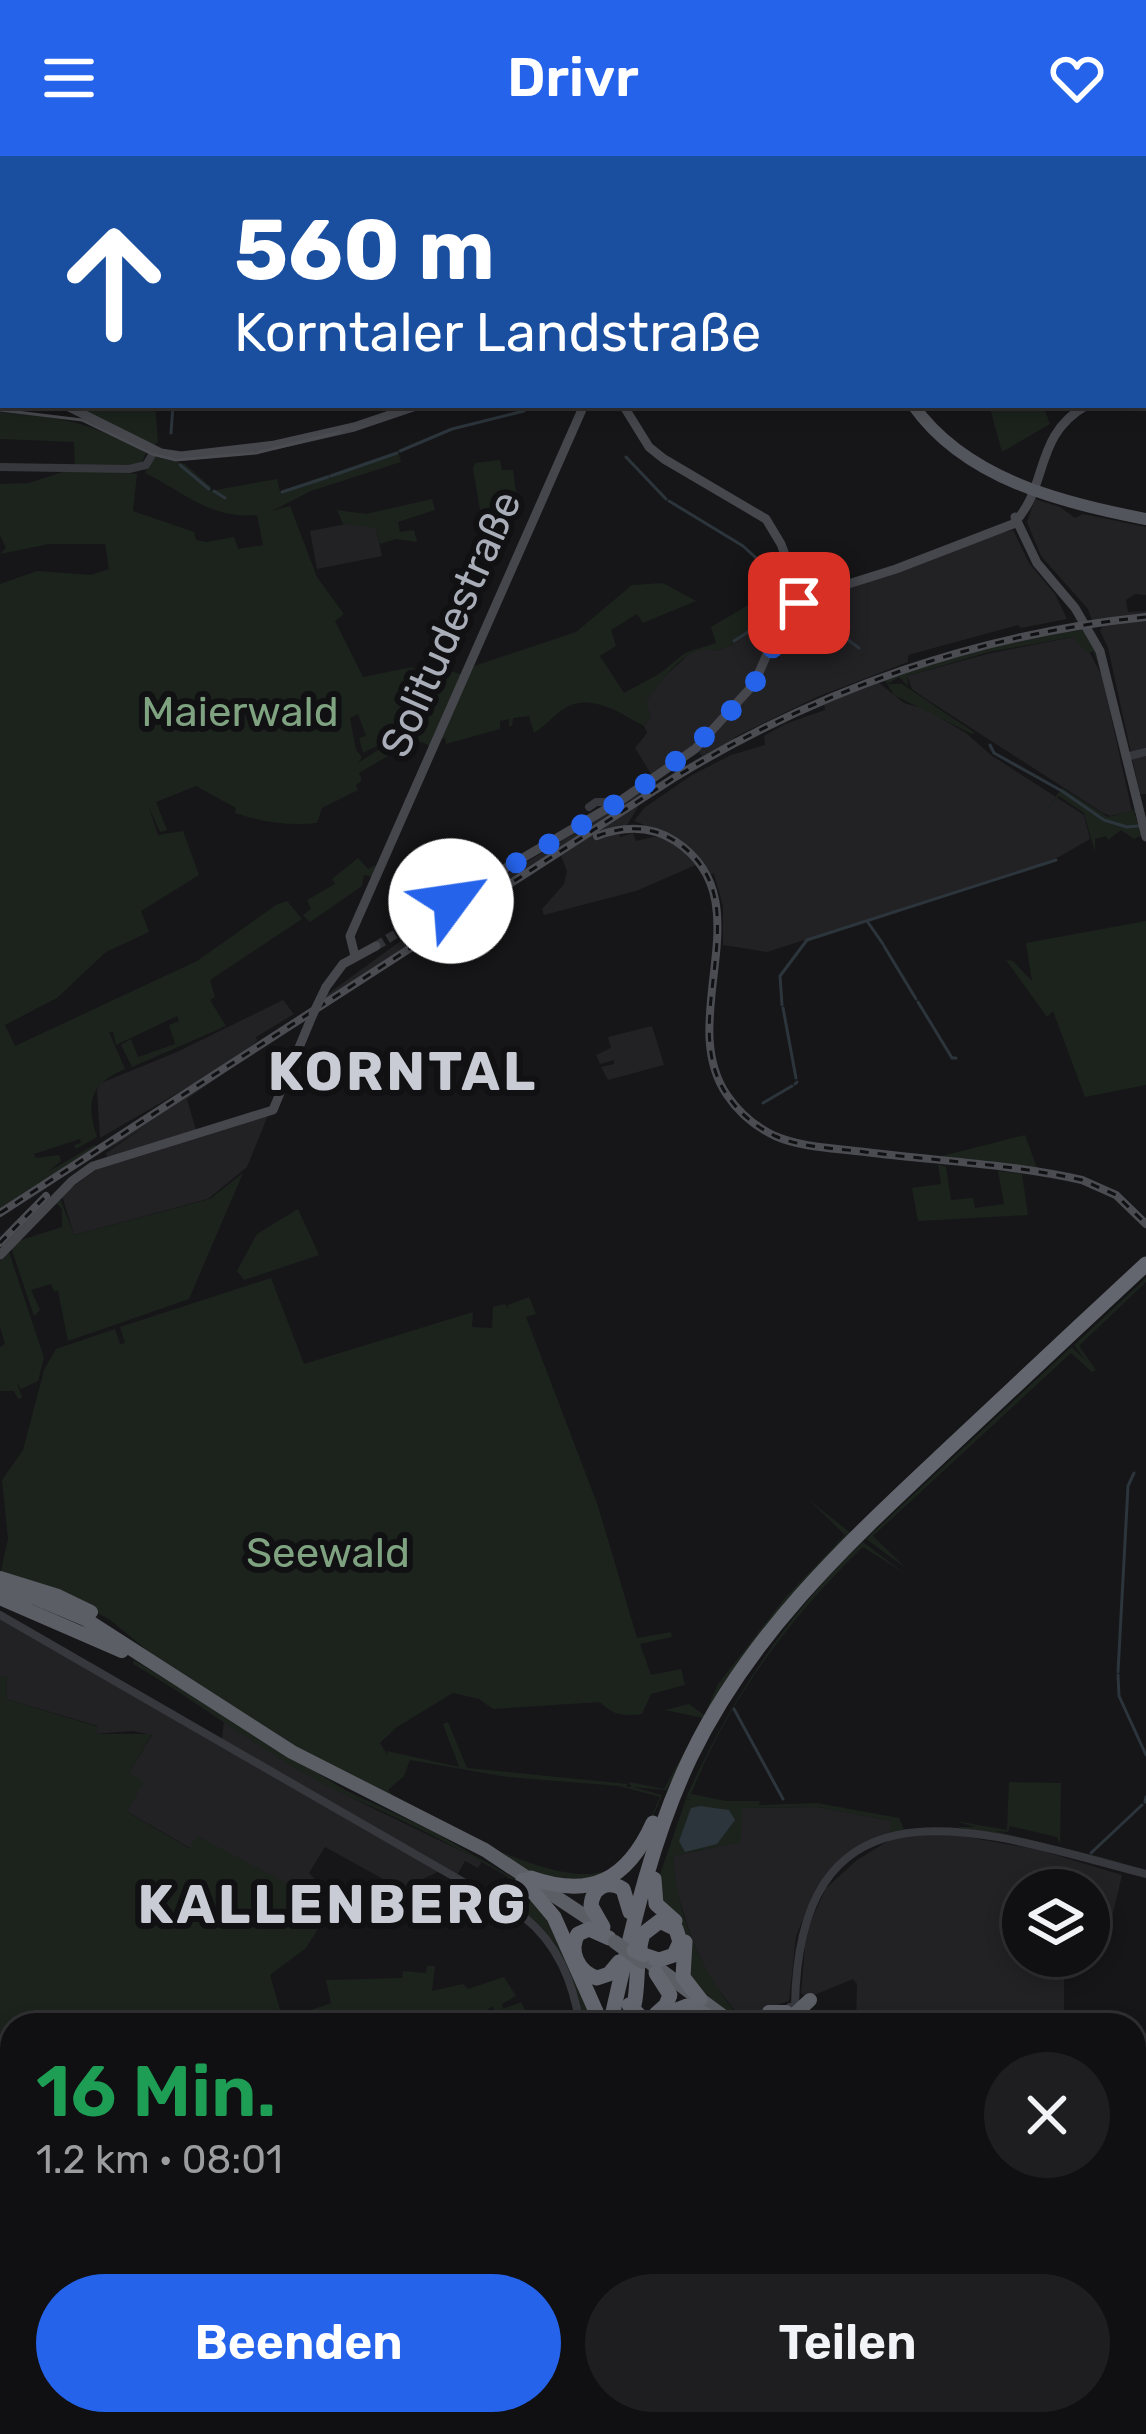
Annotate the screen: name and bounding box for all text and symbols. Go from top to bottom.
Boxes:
icon: menu [36,45,102,111]
icon: heart [1044,45,1110,111]
text: Drivr [507,46,639,110]
text: 560 m [234,200,495,300]
icon: ahead [36,204,192,360]
text: Korntaler Landstraße [234,301,761,365]
street label: Solitudestraße [370,483,532,765]
pin [748,552,850,654]
icon: arrive [766,570,832,636]
park label: Maierwald [141,687,339,737]
position arrow [388,838,514,964]
district label: KORNTAL [268,1040,538,1104]
park label: Seewald [246,1528,410,1578]
map controls [1002,1869,1110,1977]
button: layers [1002,1869,1110,1977]
district label: KALLENBERG [138,1873,528,1937]
text: 16 Min. [36,2049,276,2134]
button: close [984,2052,1110,2178]
text: 1.2 km · 08:01 [36,2137,283,2183]
button: Beenden [36,2274,561,2412]
button: Teilen [585,2274,1110,2412]

